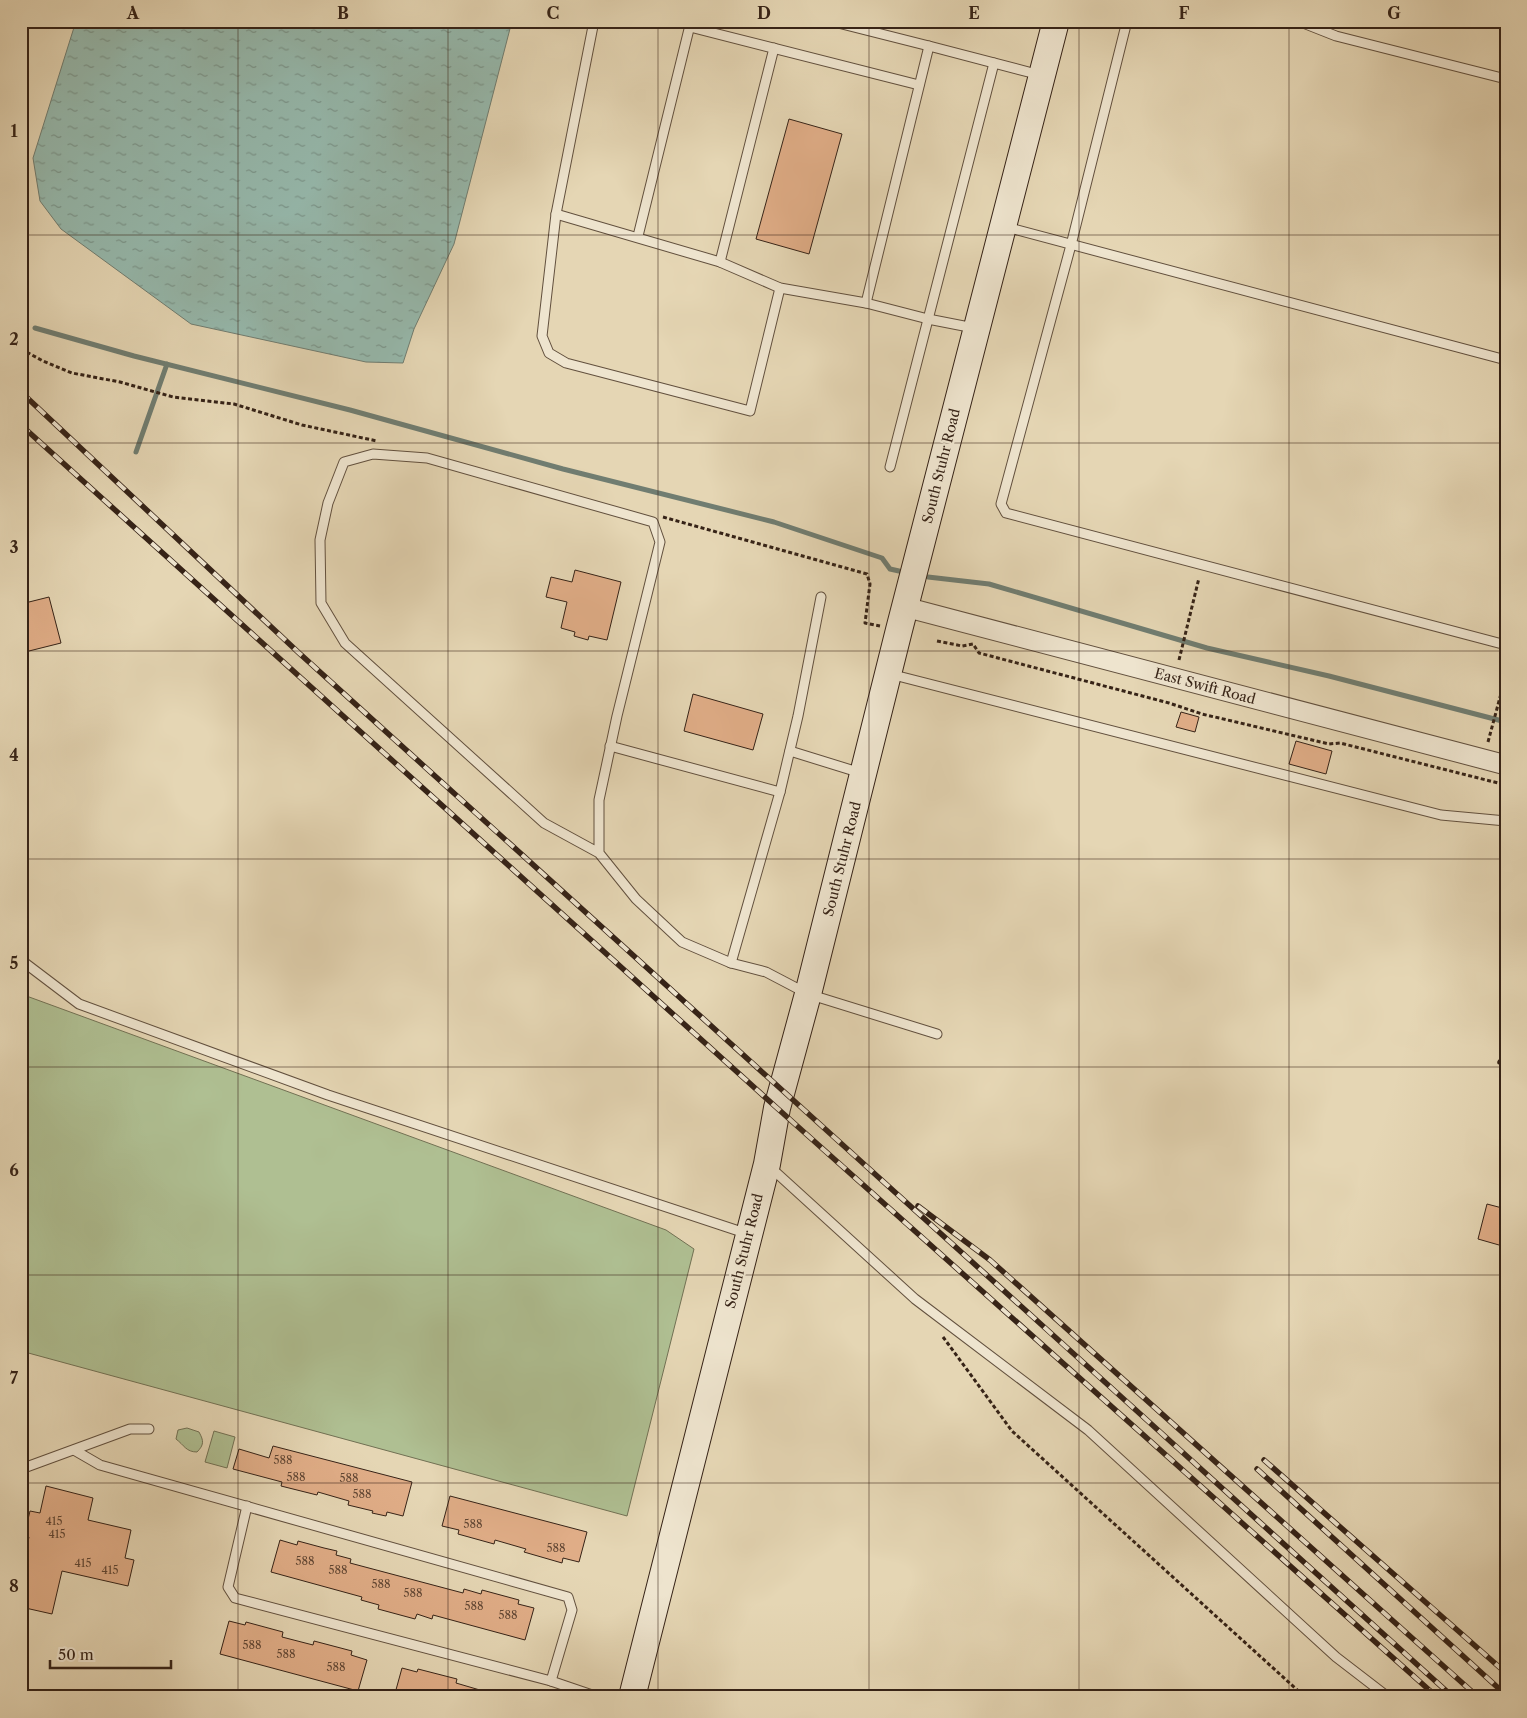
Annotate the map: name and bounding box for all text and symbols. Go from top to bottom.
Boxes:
text: A [126,3,140,23]
text: B [337,3,349,23]
text: C [547,3,559,23]
text: D [757,3,771,23]
text: E [968,3,980,23]
text: F [1179,3,1190,23]
text: G [1387,3,1401,23]
text: 1 [10,121,18,141]
text: 2 [9,329,19,349]
street label: South Stuhr Road [918,406,964,525]
text: 3 [9,537,19,557]
street label: East Swift Road [1153,664,1258,708]
text: 4 [9,745,19,765]
street label: South Stuhr Road [819,799,865,918]
text: 5 [10,953,19,973]
text: 6 [9,1160,19,1180]
street label: South Stuhr Road [721,1191,767,1310]
text: 7 [10,1368,19,1388]
house number: 588 [273,1453,293,1467]
house number: 588 [286,1470,306,1484]
house number: 588 [339,1471,359,1485]
house number: 588 [352,1487,372,1501]
house number: 415 [46,1514,62,1528]
house number: 588 [463,1517,483,1531]
house number: 415 [49,1527,65,1541]
house number: 588 [546,1541,566,1555]
house number: 588 [295,1554,315,1568]
house number: 415 [75,1556,91,1570]
house number: 415 [102,1563,118,1577]
house number: 588 [328,1563,348,1577]
text: 8 [9,1576,19,1596]
house number: 588 [371,1577,391,1591]
house number: 588 [403,1586,423,1600]
house number: 588 [464,1599,484,1613]
house number: 588 [498,1608,518,1622]
scale bar [50,1638,171,1670]
house number: 588 [242,1638,262,1652]
text: 50 m [58,1645,94,1664]
house number: 588 [276,1647,296,1661]
house number: 588 [326,1660,346,1674]

